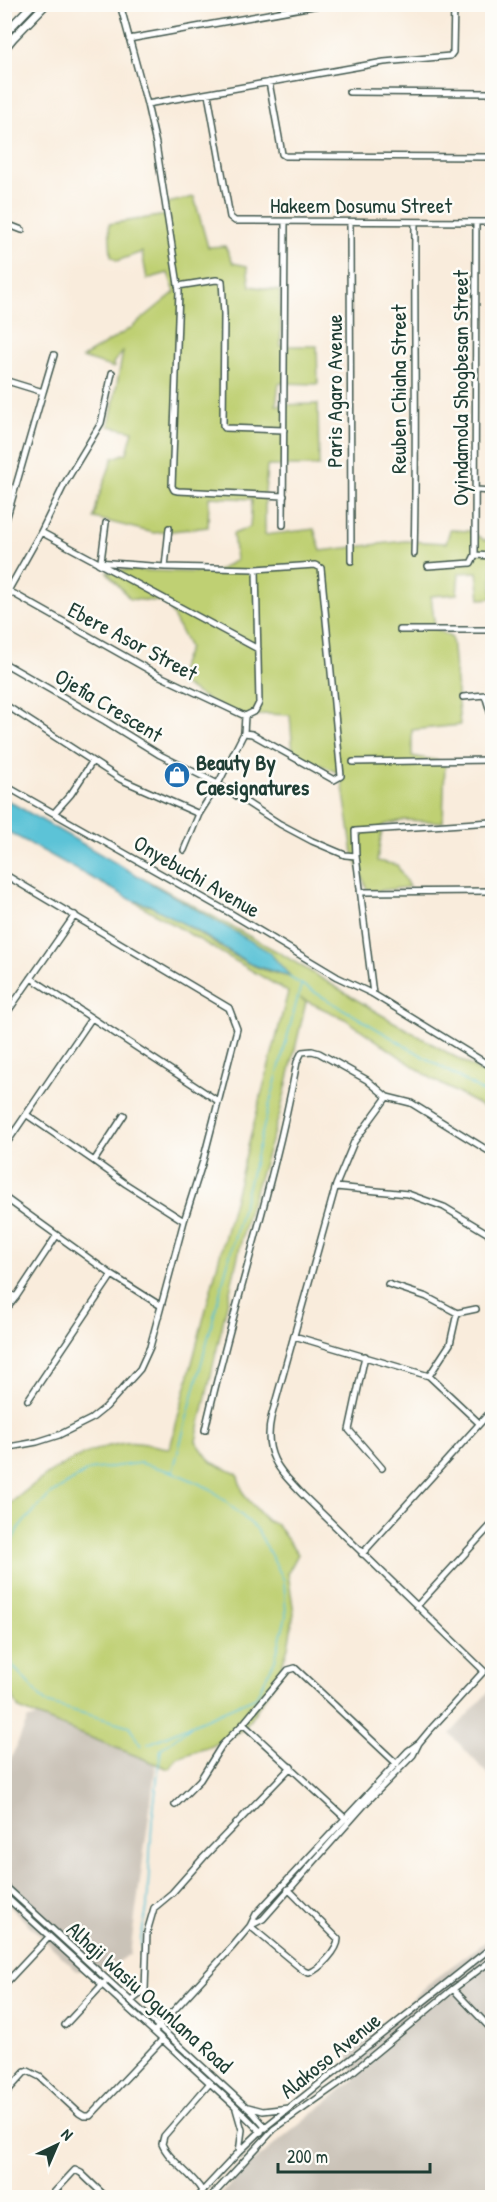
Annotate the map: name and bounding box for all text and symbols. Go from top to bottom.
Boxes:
street label: Hakeem Dosumu Street [270,190,453,220]
street label: Oyindamola Shogbesan Street [445,270,475,506]
street label: Reuben Chiaha Street [383,304,413,474]
street label: Paris Agaro Avenue [319,314,349,468]
street label: Ebere Asor Street [63,594,203,688]
street label: Ojefia Crescent [49,661,169,749]
place label: Beauty By Caesignatures [196,747,310,803]
shop icon: Beauty By Caesignatures [162,760,192,790]
street label: Onyebuchi Avenue [128,828,266,925]
street label: Alhaji Wasiu Ogunlana Road [60,1914,240,2080]
street label: Alakoso Avenue [273,2005,387,2105]
north arrow [27,2115,87,2175]
text: N [57,2123,78,2145]
scale bar [278,2136,430,2174]
text: 200 m [287,2144,328,2169]

